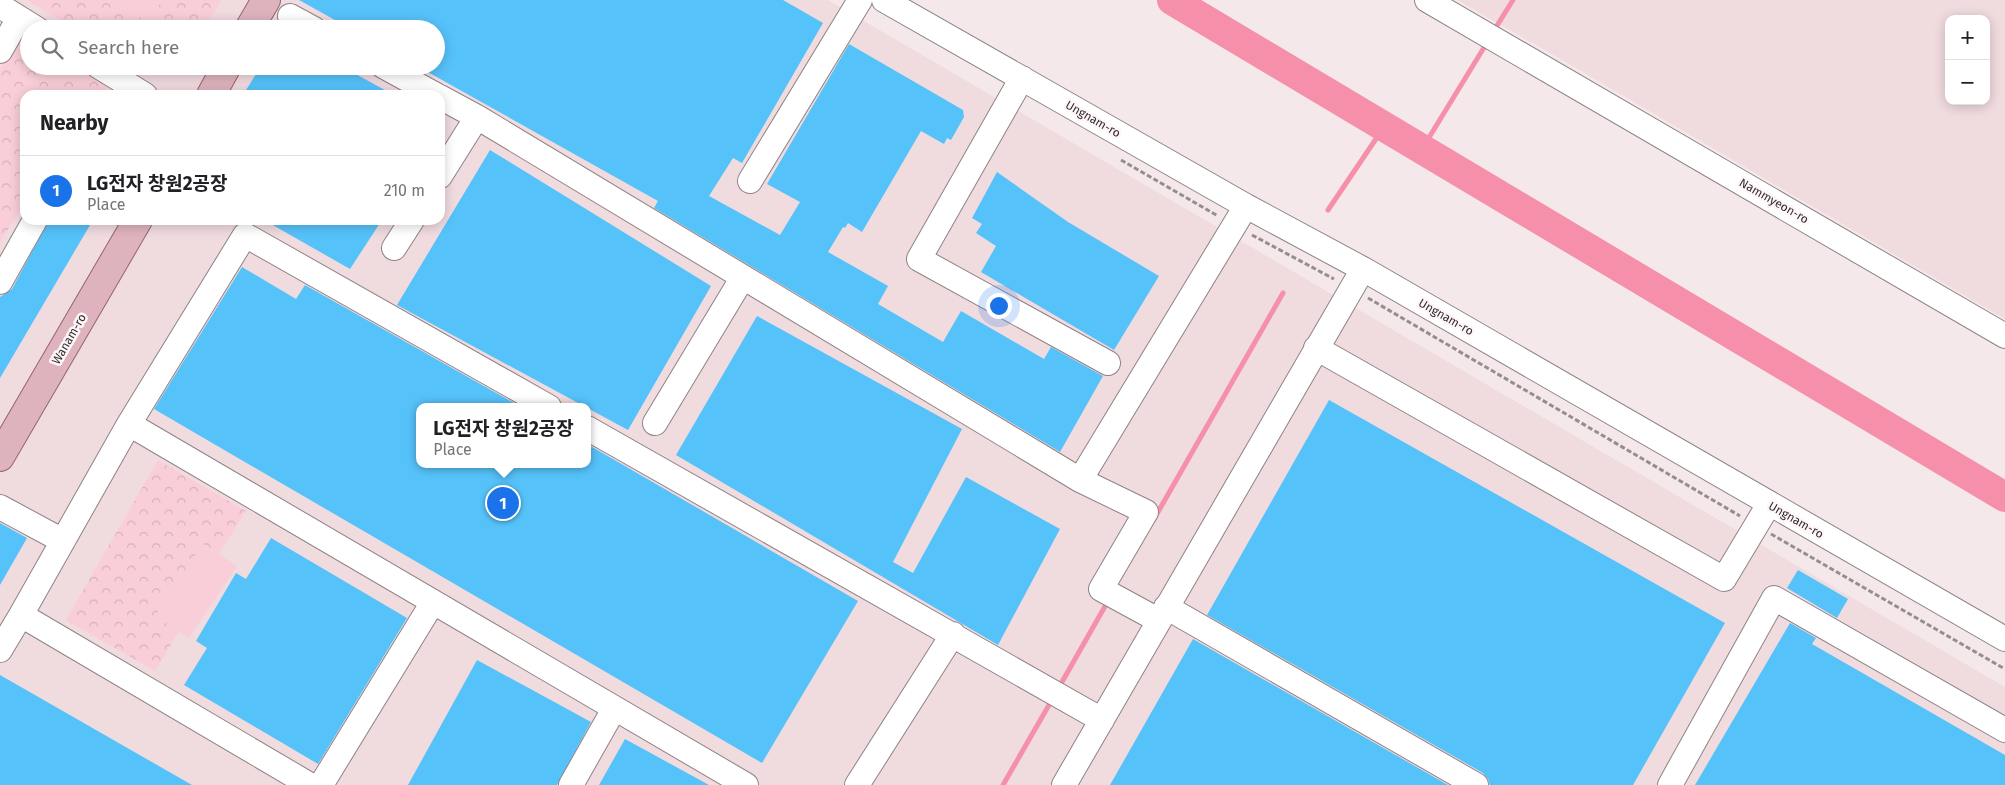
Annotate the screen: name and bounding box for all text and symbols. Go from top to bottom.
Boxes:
map controls [1945,15,1990,105]
button: + [1945,15,1990,60]
search box [20,20,445,75]
icon: search [38,34,66,62]
text: Search here [78,36,179,59]
button: − [1945,60,1990,105]
street label: Ungnam-ro [1063,98,1123,140]
text: Nearby [40,110,108,136]
text: LG전자 창원2공장 [87,172,227,195]
street label: Nammyeon-ro [1737,175,1811,227]
text: 1 [52,181,60,200]
text: 210 m [384,181,425,200]
text: Place [87,195,126,214]
your location [986,293,1012,319]
street label: Ungnam-ro [1416,296,1476,338]
street label: Wanam-ro [49,311,89,367]
popup [416,403,591,468]
text: LG전자 창원2공장 [433,417,574,440]
text: Place [433,440,472,459]
pin: 1 [487,484,519,522]
street label: Ungnam-ro [1766,499,1826,541]

